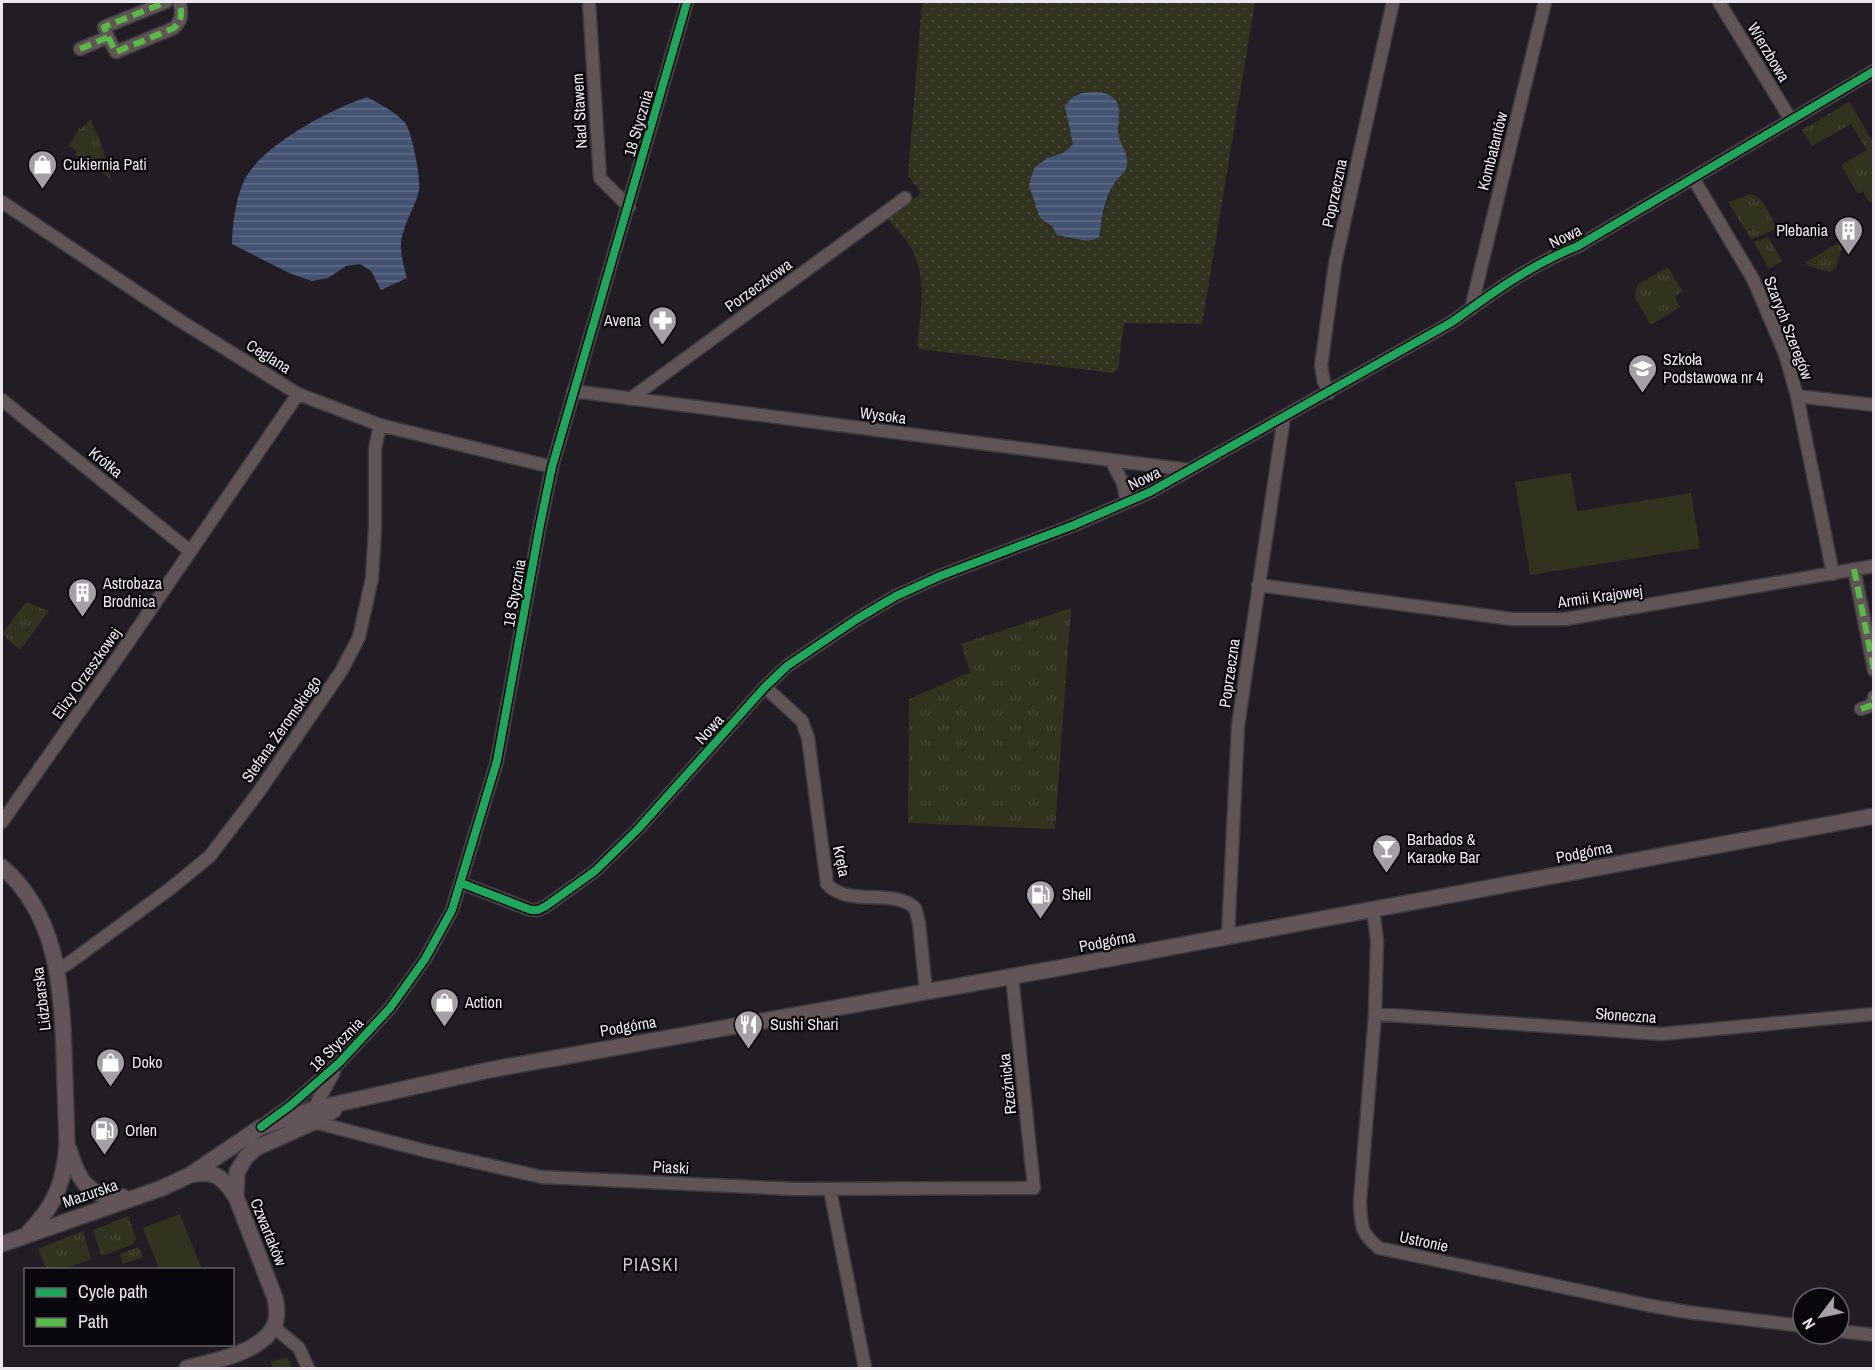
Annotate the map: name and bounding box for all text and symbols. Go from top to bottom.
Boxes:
street label: Wierzbowa [1743,18,1796,86]
street label: Nad Stawem [566,73,592,149]
street label: 18 Stycznia [618,86,658,159]
street label: Kombatantów [1472,109,1513,193]
shop icon: Cukiernia Pati [26,148,58,190]
place label: Cukiernia Pati [63,153,147,175]
street label: Poprzeczna [1316,156,1352,229]
building icon: Plebania [1833,214,1865,256]
street label: Nowa [1545,218,1586,253]
place label: Plebania [1776,219,1829,241]
street label: Porzeczkowa [720,253,797,317]
street label: Szarych Szeregów [1759,273,1819,383]
pharmacy icon: Avena [646,304,678,346]
place label: Avena [603,309,642,331]
street label: Ceglana [242,334,296,379]
place label: Szkoła Podstawowa nr 4 [1663,348,1764,388]
school or university icon: Szkoła Podstawowa nr 4 [1626,352,1658,394]
street label: Wysoka [859,401,908,429]
street label: Krótka [84,442,128,483]
street label: Nowa [1124,460,1165,495]
street label: 18 Stycznia [497,557,531,629]
place label: Astrobaza Brodnica [102,572,163,612]
building icon: Astrobaza Brodnica [66,576,98,618]
street label: Armii Krajowej [1555,579,1644,613]
street label: Elizy Orzeszkowej [46,623,126,723]
street label: Poprzeczna [1213,636,1245,709]
street label: Stefana Żeromskiego [236,671,326,787]
street label: Nowa [690,709,729,749]
place label: Barbados & Karaoke Bar [1407,828,1481,868]
bar icon: Barbados & Karaoke Bar [1370,832,1402,874]
street label: Podgórna [1554,836,1615,868]
street label: Kręta [828,843,856,879]
fuel station icon: Shell [1025,878,1057,920]
place label: Shell [1062,883,1091,905]
street label: Podgórna [1077,925,1138,957]
street label: Lidzbarska [26,965,56,1032]
shop icon: Action [428,986,460,1028]
place label: Action [464,991,502,1013]
street label: Słoneczna [1595,1002,1658,1028]
restaurant icon: Sushi Shari [733,1008,765,1050]
street label: Podgórna [598,1010,659,1042]
street label: 18 Stycznia [304,1011,369,1076]
place label: Sushi Shari [770,1013,839,1035]
shop icon: Doko [95,1046,127,1088]
place label: Doko [132,1051,163,1073]
street label: Rzeźnicka [993,1052,1021,1116]
fuel station icon: Orlen [88,1114,120,1156]
place label: Orlen [125,1119,157,1141]
street label: Piaski [652,1155,690,1179]
street label: Mazurska [60,1173,121,1213]
street label: Czwartaków [245,1195,293,1270]
street label: Ustronie [1397,1225,1451,1257]
district label: PIASKI [623,1252,679,1277]
legend [24,1268,234,1346]
text: Cycle path [78,1279,148,1304]
north arrow [1791,1286,1851,1346]
text: Path [78,1309,108,1334]
text: N [1796,1314,1820,1334]

